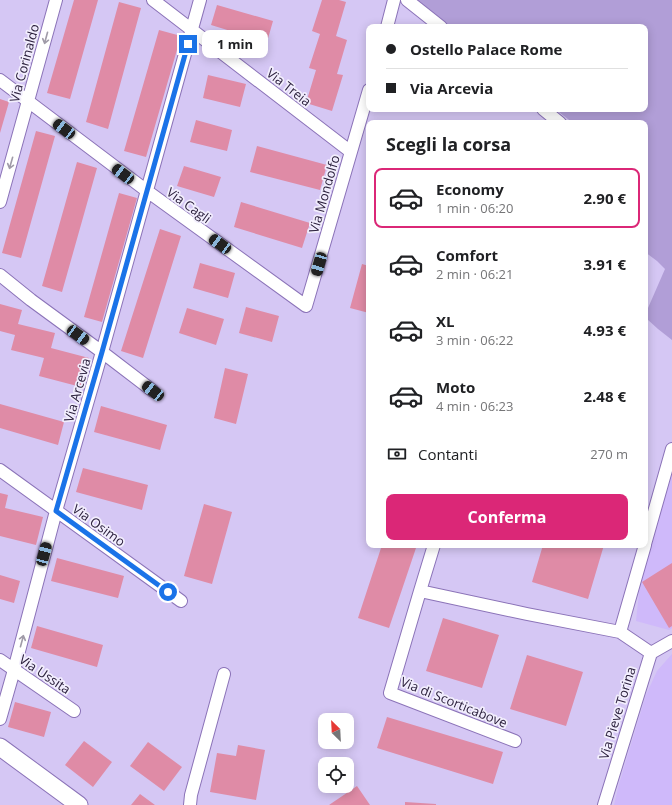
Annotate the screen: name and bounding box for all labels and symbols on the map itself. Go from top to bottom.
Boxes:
street label: Via Corinaldo [5,22,43,104]
callout: 1 min [202,30,268,58]
one-way arrow [42,31,49,44]
route end [179,35,197,53]
street label: Via Treia [263,64,315,110]
car [51,117,77,141]
street label: Via Mondolfo [304,153,344,235]
one-way arrow [7,156,14,169]
car [110,162,136,186]
street label: Via Cagli [163,183,215,227]
car [207,232,233,256]
car [310,251,328,277]
car [65,323,91,347]
street label: Via Arcevia [59,356,95,424]
car [140,379,166,403]
street label: Via Osimo [69,500,129,550]
car [35,541,53,567]
route start [159,583,177,601]
one-way arrow [18,634,26,647]
street label: Via Ussita [16,650,74,698]
street label: Via Pieve Torina [594,664,640,762]
street label: Via di Scorticabove [398,672,510,732]
north arrow [318,713,354,749]

